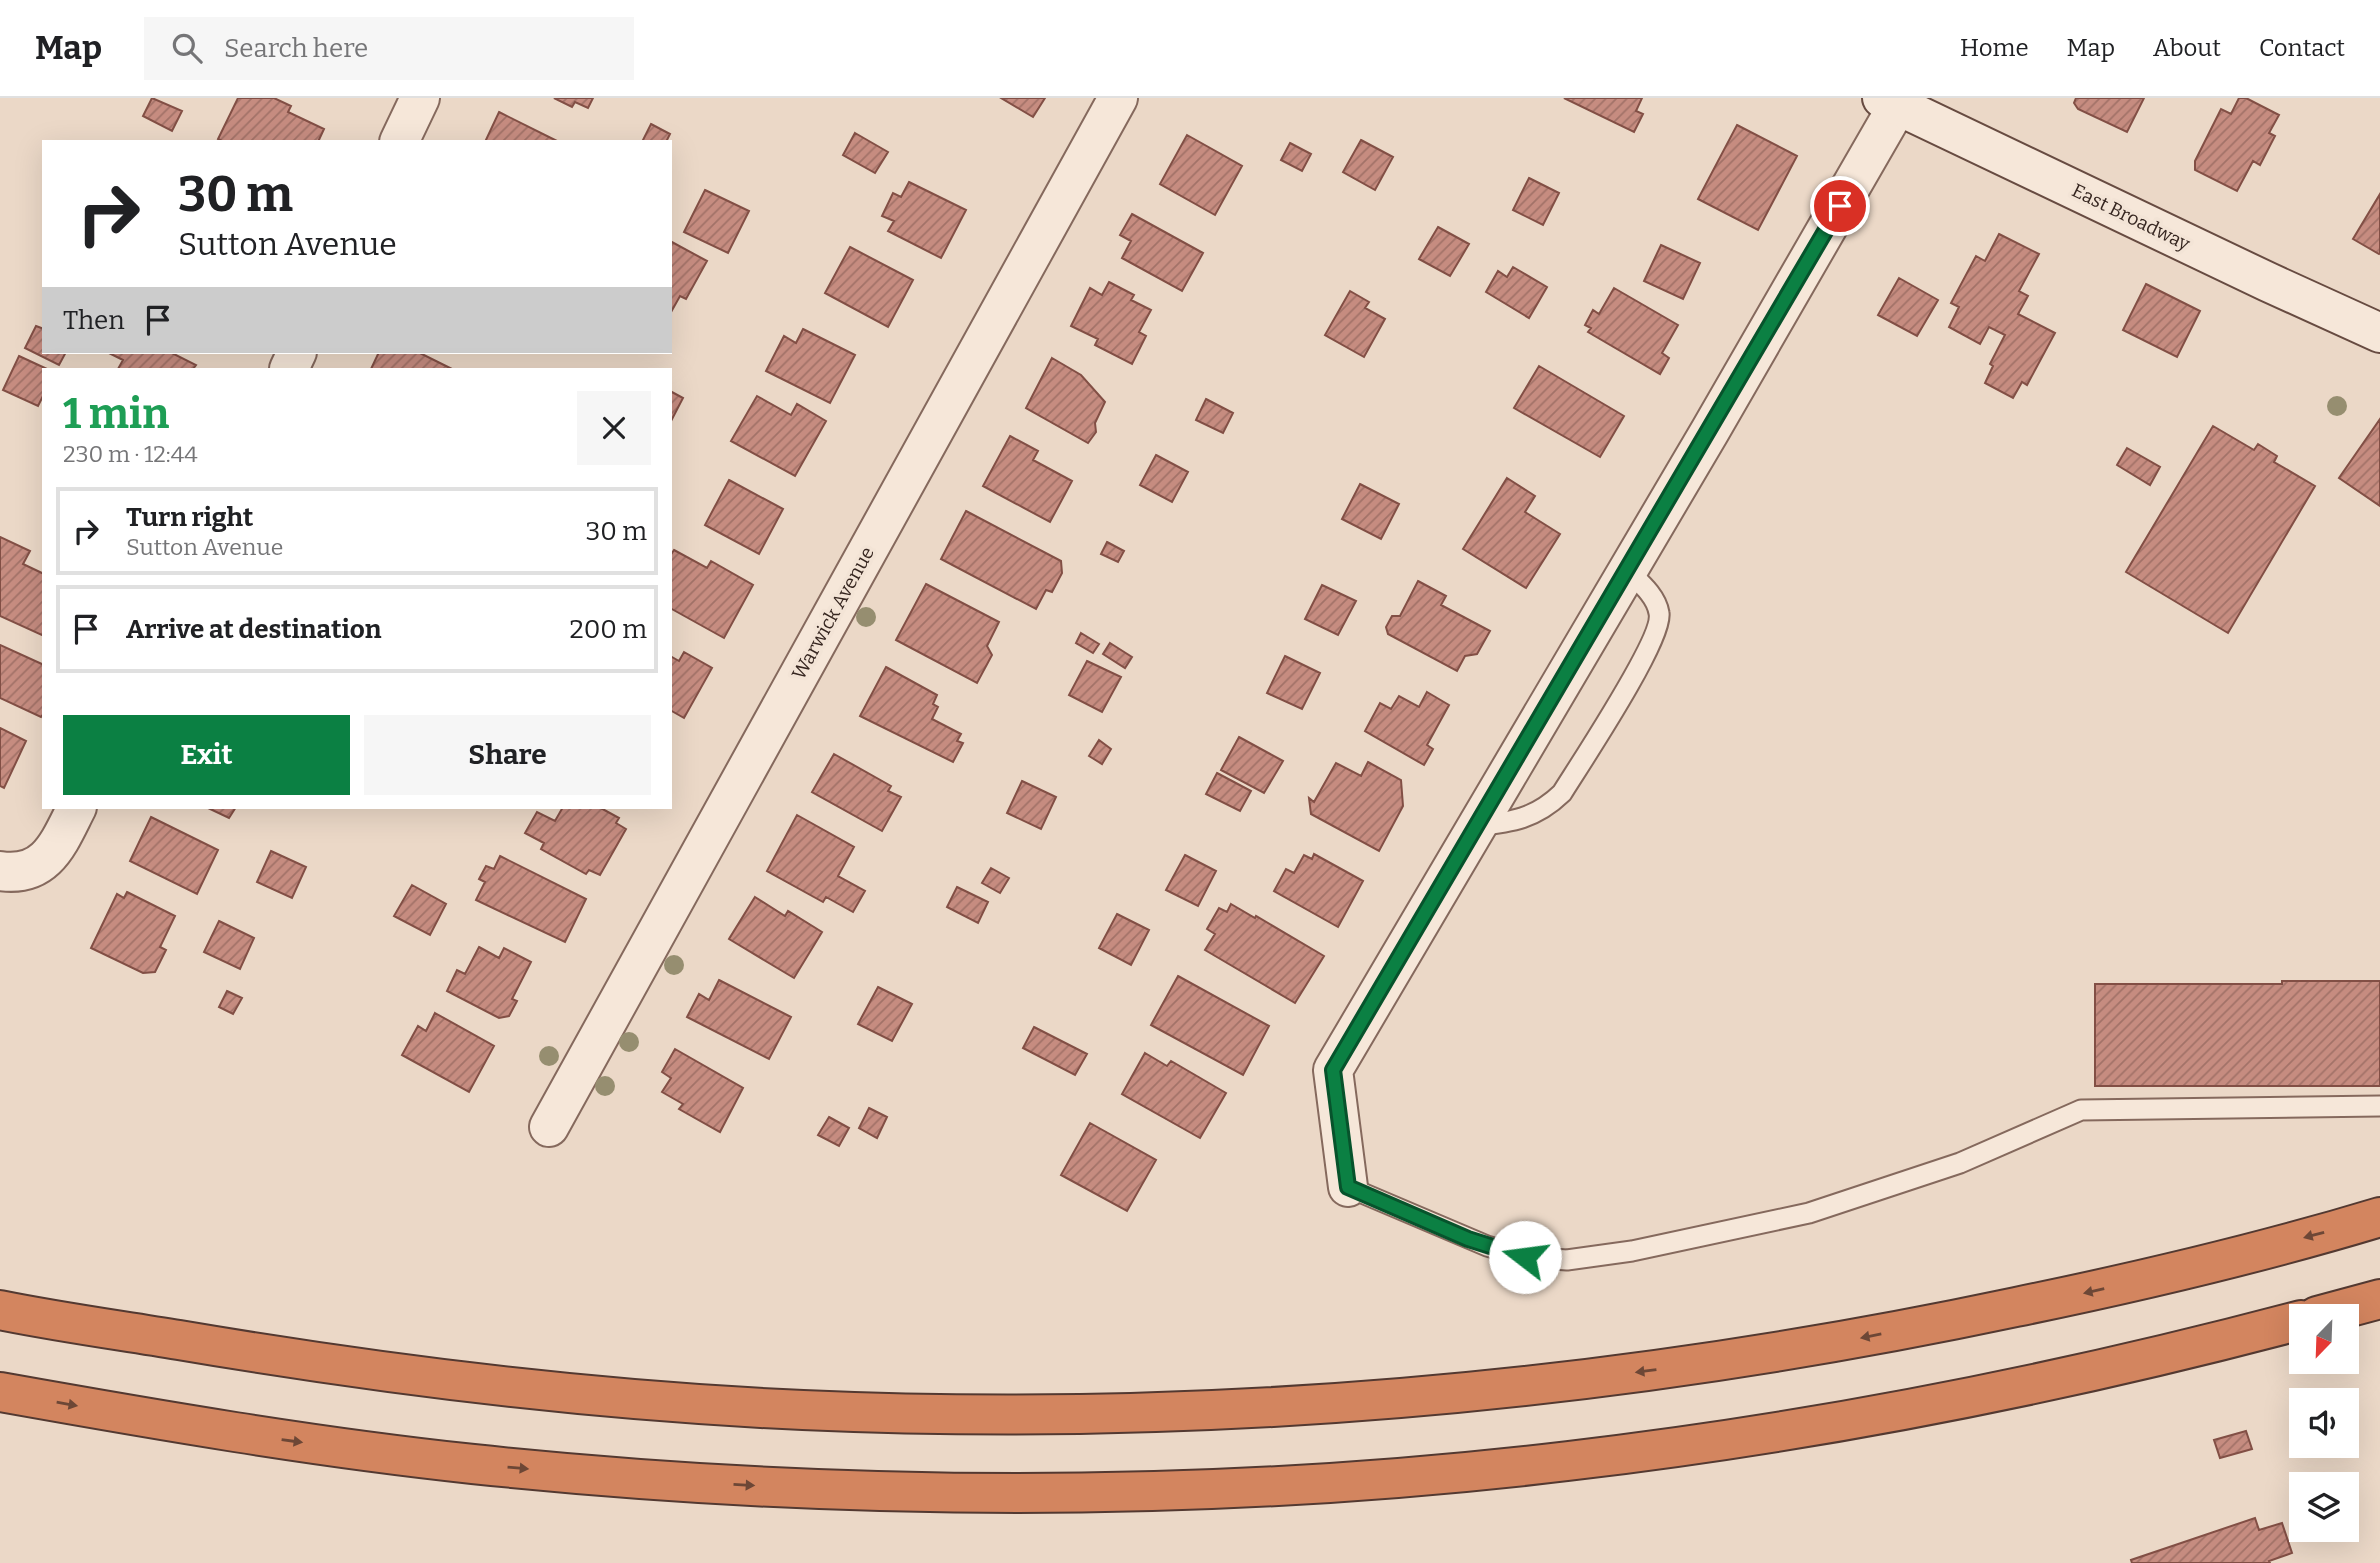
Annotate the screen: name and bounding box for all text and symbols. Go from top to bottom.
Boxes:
search box [144,17,634,80]
text: Map [35,28,102,68]
icon: search [168,29,206,67]
text: Search here [224,33,368,64]
text: Home [1960,34,2029,62]
text: Map [2067,34,2115,62]
text: About [2153,34,2221,62]
text: Contact [2259,34,2345,62]
text: 30 m [178,165,293,224]
icon: right [63,168,154,259]
pin [1810,176,1870,236]
street label: East Broadway [2068,179,2195,256]
icon: arrive [1821,187,1859,225]
text: Sutton Avenue [178,225,397,263]
icon: arrive [139,301,177,339]
text: Then [63,305,125,336]
text: 1 min [63,389,169,439]
button: close [577,391,651,465]
text: 230 m · 12:44 [63,440,198,468]
text: Turn right [126,502,253,533]
icon: right [67,512,105,550]
text: 30 m [586,516,647,547]
text: Sutton Avenue [126,533,283,561]
street label: Warwick Avenue [787,543,879,683]
icon: arrive [67,610,105,648]
text: Arrive at destination [126,614,381,645]
text: 200 m [570,614,647,645]
button: Exit [63,715,350,795]
button: Share [364,715,651,795]
position arrow [1488,1220,1562,1294]
one-way arrow [2303,1230,2325,1241]
one-way arrow [2083,1285,2105,1296]
north arrow [2289,1304,2359,1374]
map controls [2289,1304,2359,1542]
one-way arrow [1860,1331,1882,1342]
one-way arrow [1635,1366,1657,1377]
button: sound [2289,1388,2359,1458]
one-way arrow [56,1399,78,1410]
one-way arrow [281,1436,303,1447]
one-way arrow [507,1463,529,1474]
button: layers [2289,1472,2359,1542]
one-way arrow [734,1479,756,1490]

